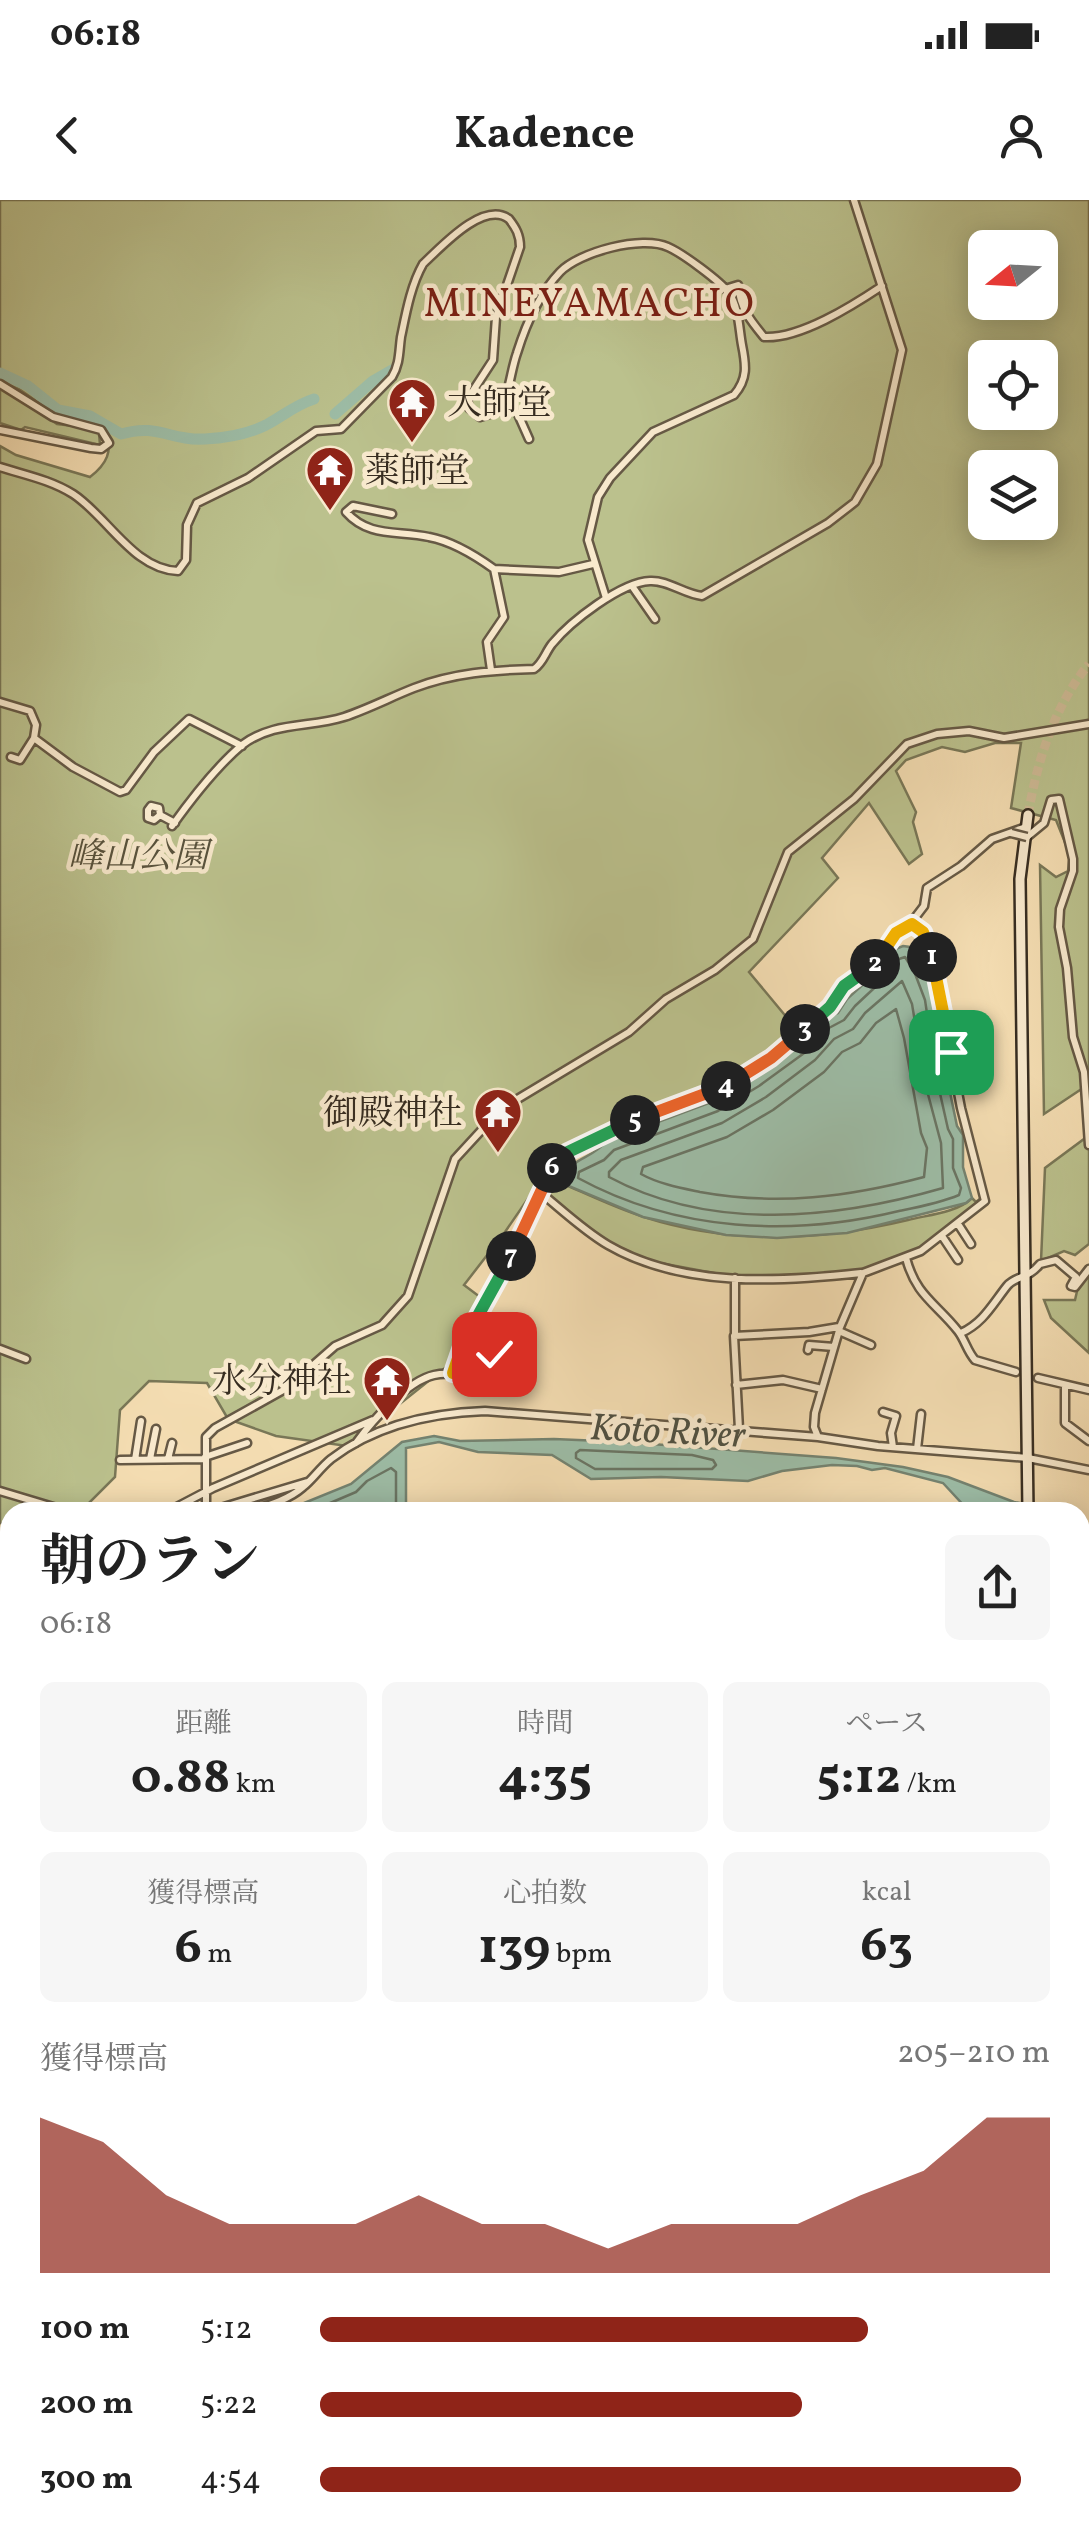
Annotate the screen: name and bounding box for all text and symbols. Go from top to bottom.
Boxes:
text: 06:18 [50,9,141,62]
text: Kadence [454,104,635,167]
icon: back [40,108,95,163]
icon: person [994,108,1049,163]
north arrow [968,230,1058,320]
map controls [968,230,1058,540]
district label: MINEYAMACHO [424,278,756,334]
button: locate [968,340,1058,430]
temple icon: 大師堂 [386,376,438,444]
place label: 大師堂 [447,381,552,429]
temple icon: 薬師堂 [304,444,356,512]
place label: 薬師堂 [365,449,470,497]
button: layers [968,450,1058,540]
park label: 峰山公園 [68,834,213,882]
pin: 1 [907,932,957,982]
text: 1 [926,937,938,976]
pin: 2 [850,939,900,989]
text: 2 [868,944,882,983]
pin: 3 [780,1004,830,1054]
text: 3 [798,1009,812,1048]
pin [909,1010,994,1095]
icon: arrive [924,1025,979,1080]
pin: 4 [701,1061,751,1111]
text: 4 [718,1066,734,1105]
temple icon: 御殿神社 [472,1086,524,1154]
place label: 御殿神社 [323,1091,463,1139]
pin: 5 [610,1095,660,1145]
text: 5 [628,1100,642,1139]
pin: 6 [527,1143,577,1193]
text: 6 [544,1148,560,1187]
pin: 7 [486,1231,536,1281]
text: 7 [504,1236,518,1275]
pin [452,1312,537,1397]
icon: check [467,1327,522,1382]
temple icon: 水分神社 [361,1354,413,1422]
place label: 水分神社 [212,1359,352,1407]
water label: Koto River [589,1403,748,1464]
text: 朝のラン [40,1527,260,1603]
button: share [945,1535,1050,1640]
text: 06:18 [40,1603,112,1647]
text: 距離 [175,1705,231,1744]
text: 時間 [517,1705,573,1744]
text: ペース [845,1705,928,1744]
text: 0.88 [131,1744,230,1814]
text: 4:35 [498,1744,592,1814]
text: 5:12 [817,1744,901,1814]
text: km [230,1765,276,1804]
text: /km [901,1765,957,1804]
text: kcal [862,1873,912,1912]
text: 獲得標高 [147,1875,259,1914]
text: 心拍数 [503,1875,587,1914]
text: 63 [860,1912,913,1982]
text: 6 [174,1914,202,1984]
text: 139 [478,1914,550,1984]
text: m [202,1935,232,1974]
text: bpm [550,1935,612,1974]
text: 205–210 m [897,2032,1050,2076]
text: 獲得標高 [40,2039,168,2083]
text: 100 m [40,2308,130,2352]
text: 5:12 [200,2308,253,2352]
text: 200 m [40,2383,134,2427]
text: 5:22 [200,2383,257,2427]
text: 300 m [40,2458,133,2502]
text: 4:54 [200,2458,261,2502]

